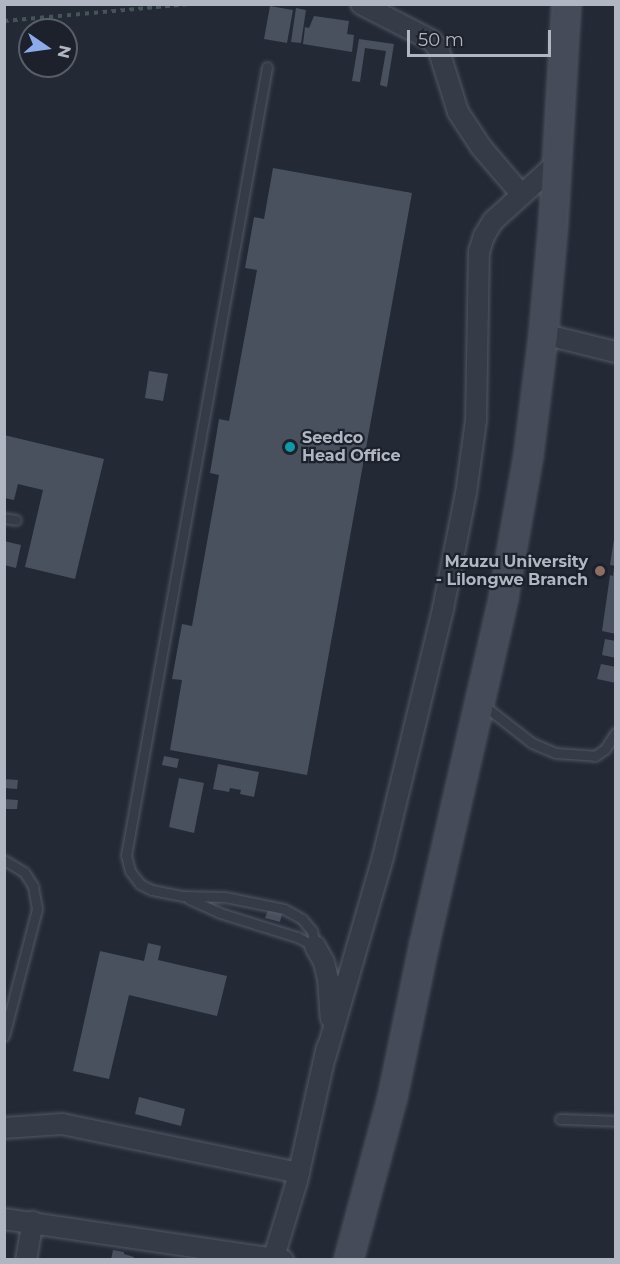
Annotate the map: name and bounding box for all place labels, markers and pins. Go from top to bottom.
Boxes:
place label: Seedco Head Office [302,428,401,466]
marker: Seedco Head Office [283,440,297,454]
place label: Mzuzu University - Lilongwe Branch [436,552,588,590]
marker: Mzuzu University - Lilongwe Branch [593,564,607,578]

